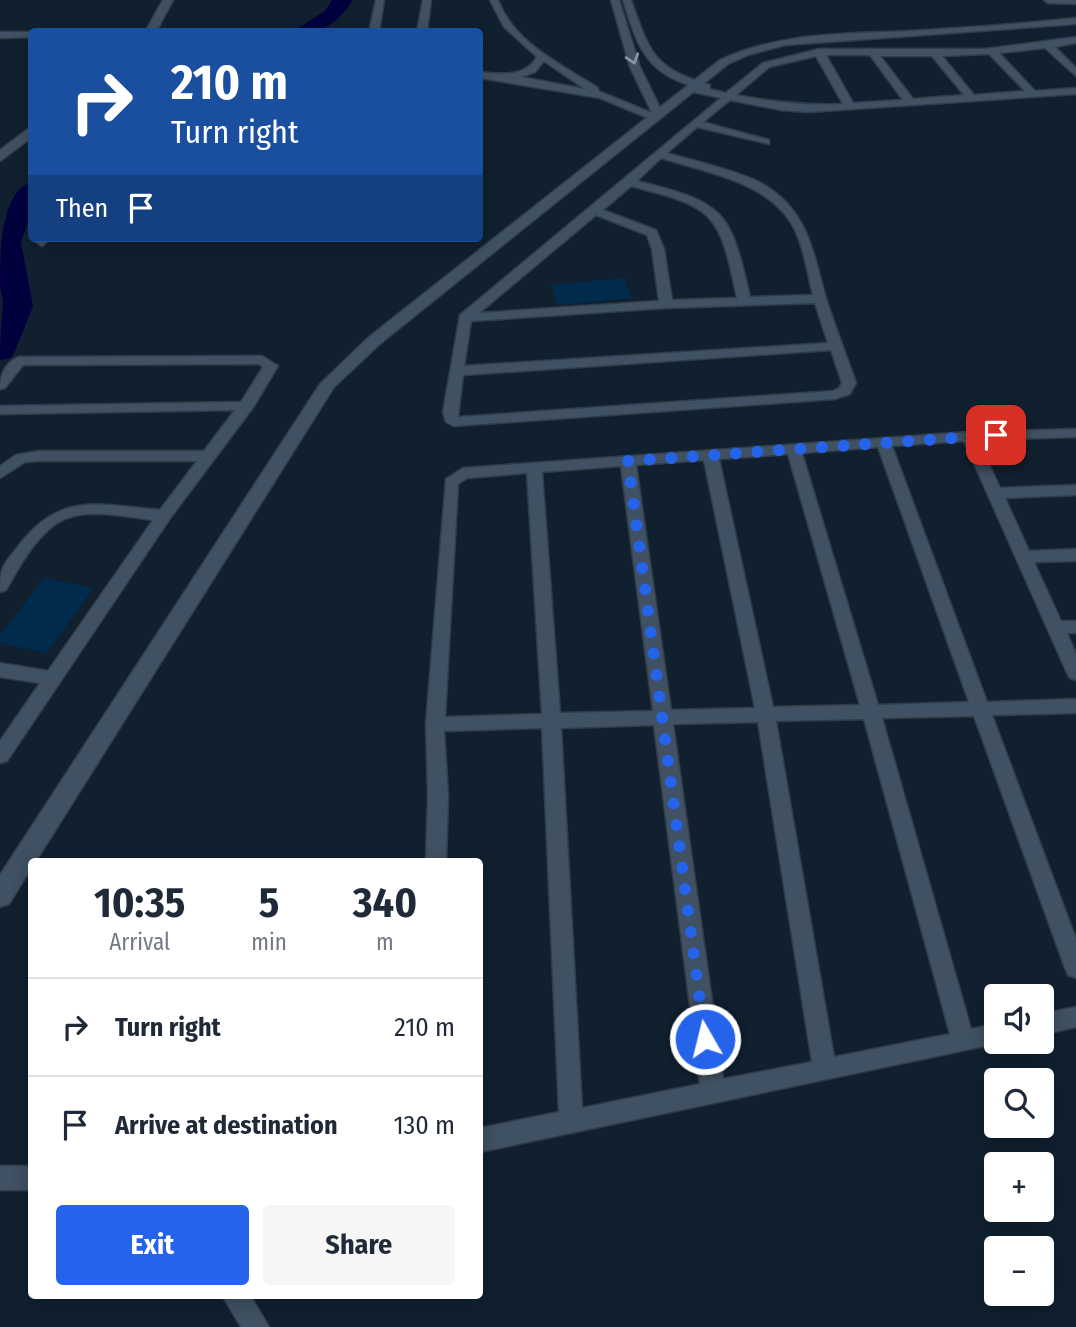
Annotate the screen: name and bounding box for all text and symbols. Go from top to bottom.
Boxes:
text: 210 m [171,53,288,112]
one-way arrow [625,53,639,65]
icon: right [56,56,147,147]
text: Turn right [171,113,298,151]
icon: arrive [122,189,160,227]
text: Then [56,193,108,224]
pin [966,405,1026,465]
icon: arrive [977,416,1015,454]
text: 10:35 [94,878,185,928]
text: 5 [259,878,279,928]
text: 340 [353,878,417,928]
text: Arrival [109,928,170,956]
text: min [251,928,287,956]
text: m [376,928,394,956]
map controls [984,984,1054,1306]
button: sound [984,984,1054,1054]
position arrow [668,1002,742,1076]
icon: right [56,1008,94,1046]
text: Turn right [115,1012,221,1043]
text: 210 m [394,1012,455,1043]
button: search [984,1068,1054,1138]
icon: arrive [56,1106,94,1144]
text: Arrive at destination [115,1110,338,1141]
text: 130 m [393,1110,455,1141]
button: + [984,1152,1054,1222]
button: Exit [56,1205,249,1285]
button: Share [263,1205,455,1285]
button: − [984,1236,1054,1306]

